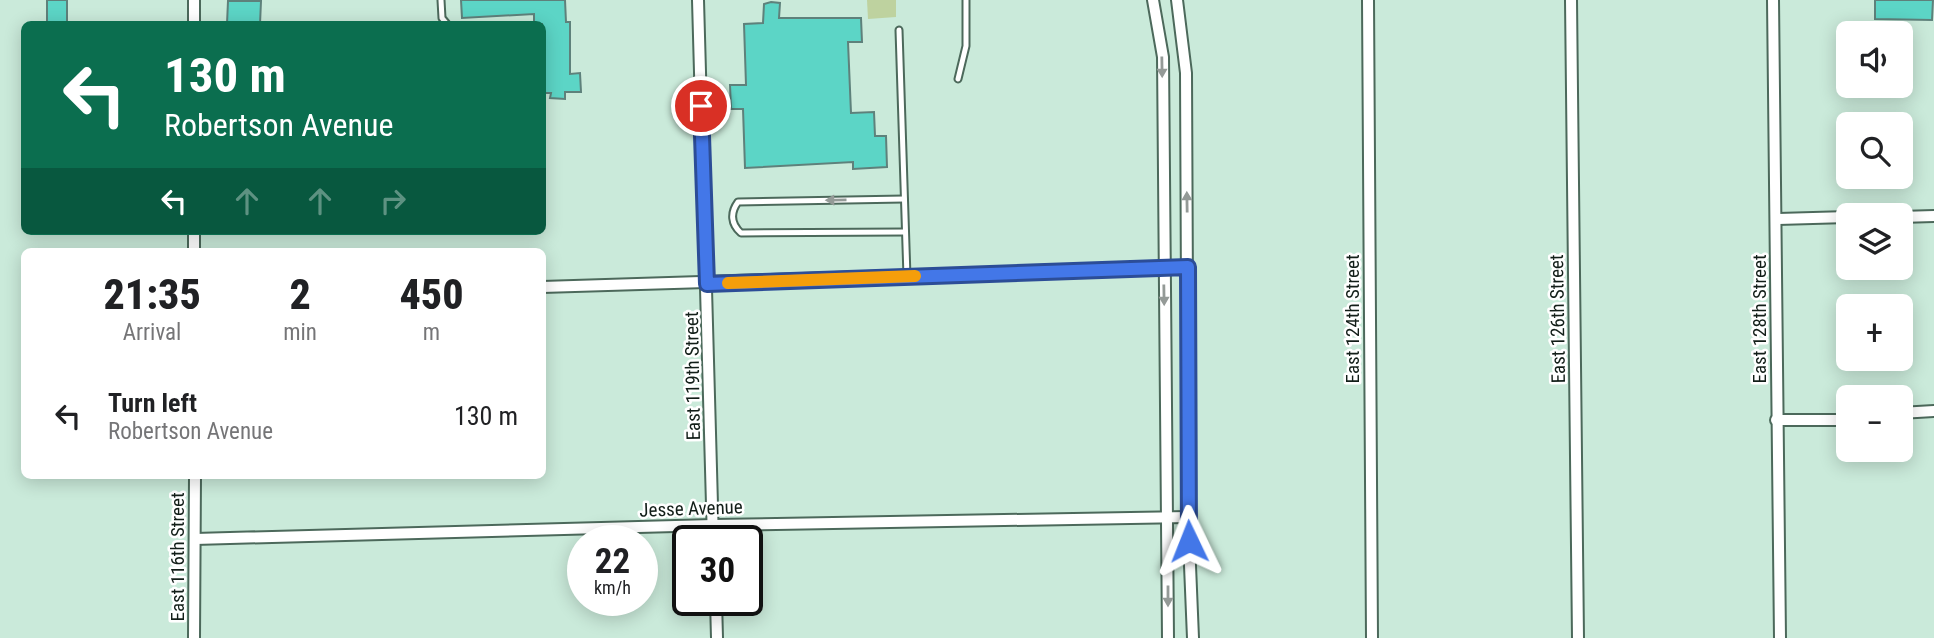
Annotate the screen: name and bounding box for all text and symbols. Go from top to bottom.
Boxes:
map controls [1836,21,1913,462]
button: sound [1836,21,1913,98]
text: 130 m [164,47,286,104]
icon: left [49,49,140,140]
one-way arrow [1157,57,1168,79]
pin [671,76,731,136]
icon: arrive [682,87,720,125]
text: Robertson Avenue [164,106,393,144]
button: search [1836,112,1913,189]
icon: left [155,182,193,220]
icon: ahead [228,182,266,220]
icon: ahead [301,182,339,220]
icon: right [374,182,412,220]
one-way arrow [1181,191,1193,213]
one-way arrow [825,194,847,206]
button: layers [1836,203,1913,280]
street label: East 124th Street [1341,254,1364,384]
street label: East 126th Street [1545,254,1570,384]
street label: East 128th Street [1748,254,1771,384]
text: 21:35 [103,270,201,319]
text: 2 [289,270,311,319]
text: 450 [399,270,464,319]
one-way arrow [1158,284,1170,306]
button: + [1836,294,1913,371]
street label: East 119th Street [680,311,705,441]
text: Arrival [123,319,181,346]
text: min [283,319,317,346]
text: m [423,319,440,346]
button: − [1836,385,1913,462]
text: Turn left [108,388,197,418]
icon: left [49,397,87,435]
text: 130 m [454,401,518,431]
text: Robertson Avenue [108,418,273,445]
street label: East 116th Street [166,492,189,622]
street label: Jesse Avenue [639,495,743,522]
position arrow [1152,504,1226,578]
speed limit sign: 30 [672,525,763,616]
text: 22 [595,541,630,582]
text: km/h [594,577,631,598]
one-way arrow [1162,585,1173,607]

